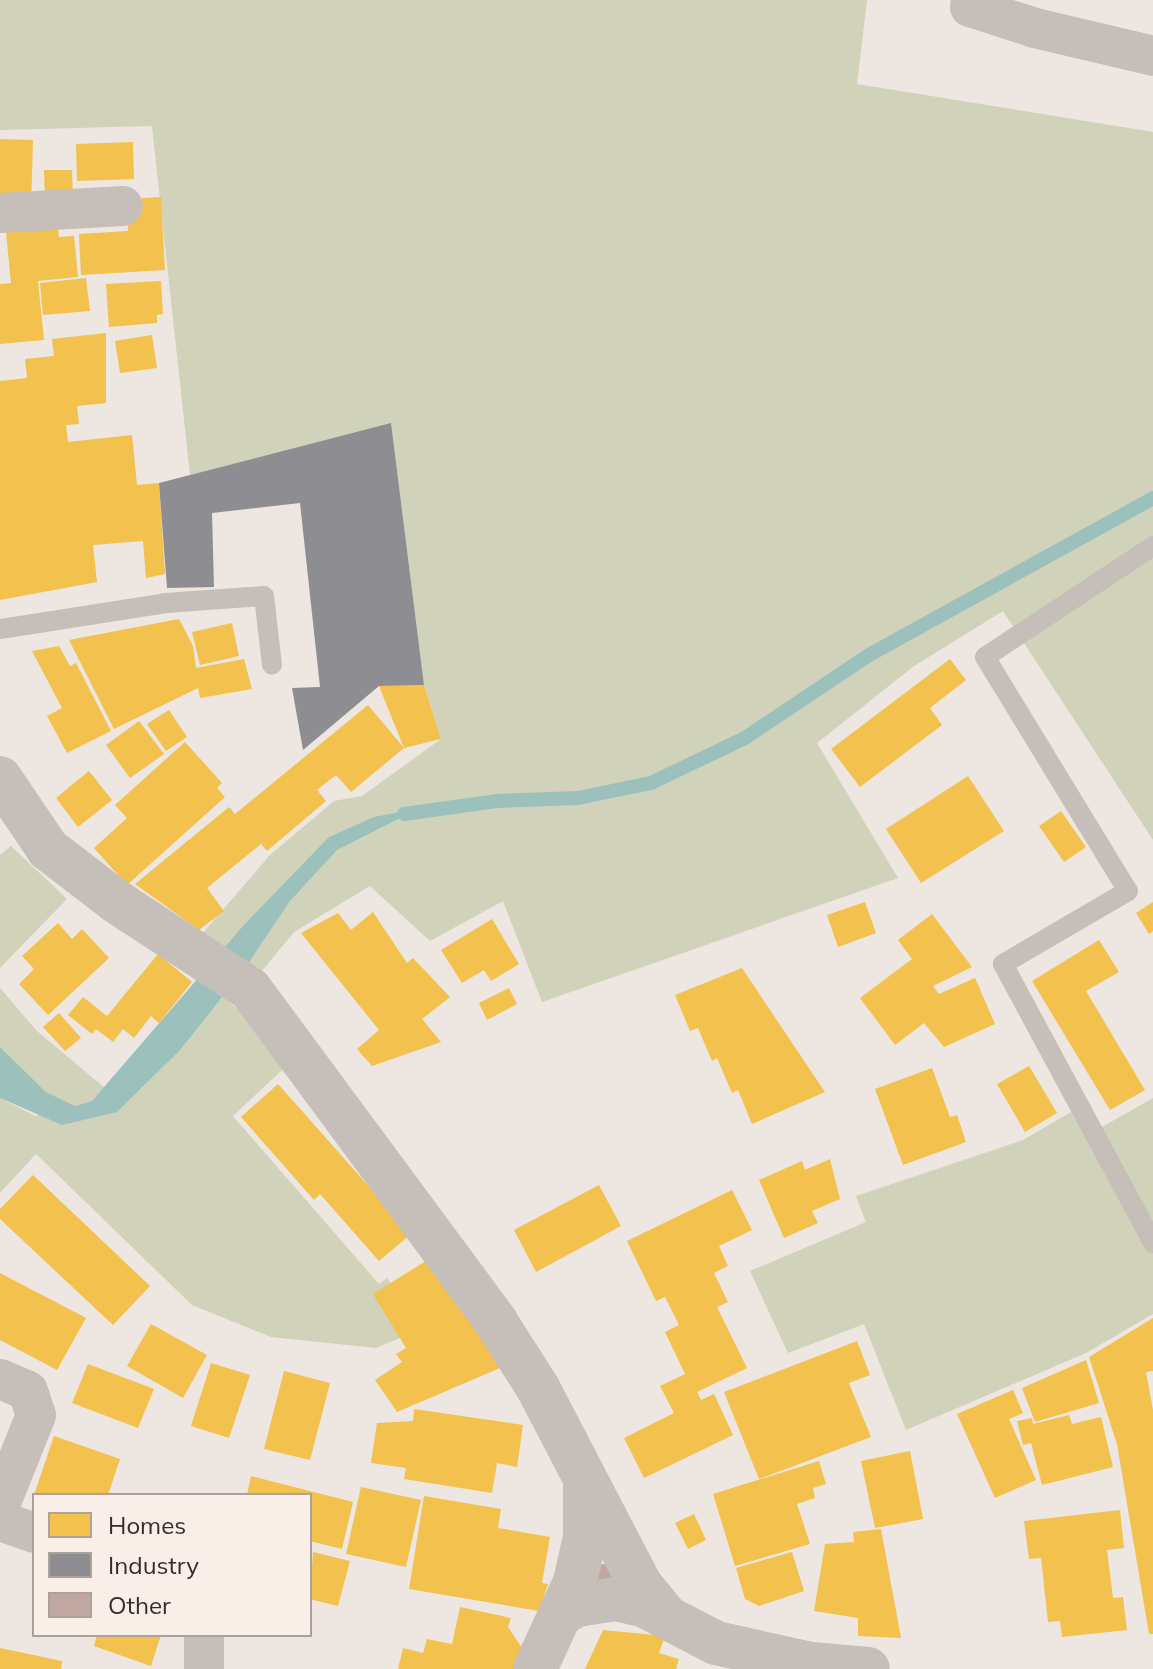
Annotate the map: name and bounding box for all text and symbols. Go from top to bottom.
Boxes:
legend [32,1493,312,1637]
text: Homes [108,1510,186,1540]
text: Industry [108,1550,199,1580]
text: Other [108,1590,171,1620]

